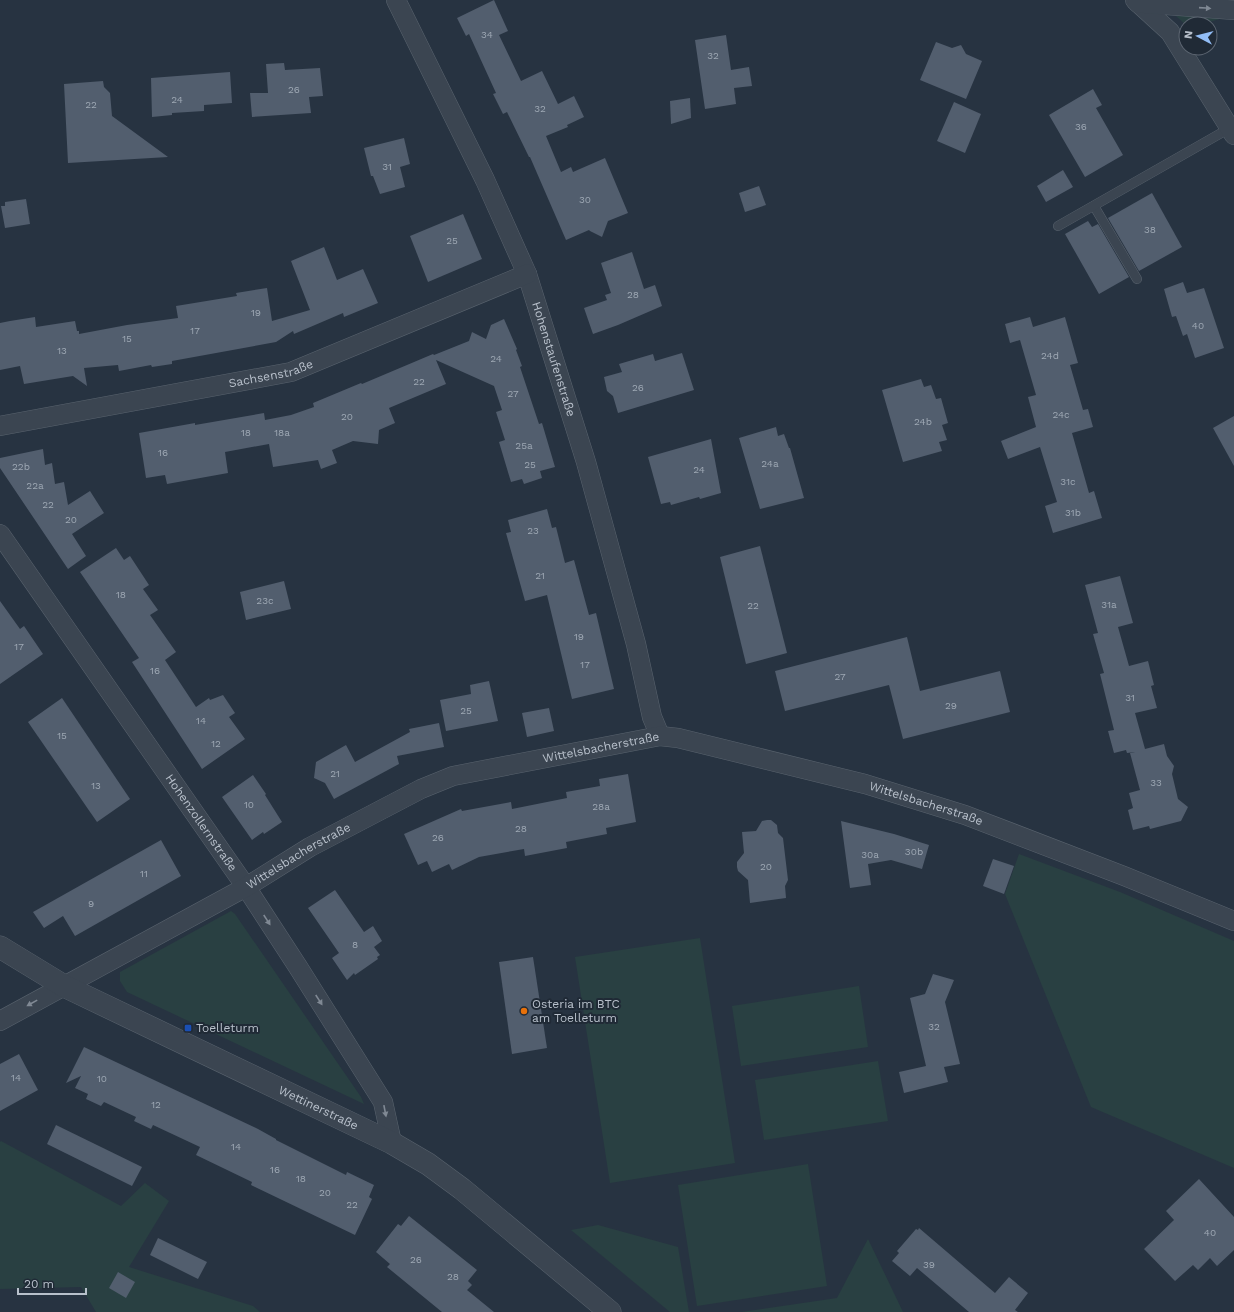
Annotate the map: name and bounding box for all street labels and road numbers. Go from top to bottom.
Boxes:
street label: Hohenstaufenstraße [529,300,578,418]
street label: Sachsenstraße [228,357,315,390]
street label: Wittelsbacherstraße [541,729,660,766]
street label: Hohenzollernstraße [163,772,240,874]
street label: Wittelsbacherstraße [868,779,985,828]
street label: Wittelsbacherstraße [244,820,353,892]
street label: Wettinerstraße [276,1083,361,1133]

